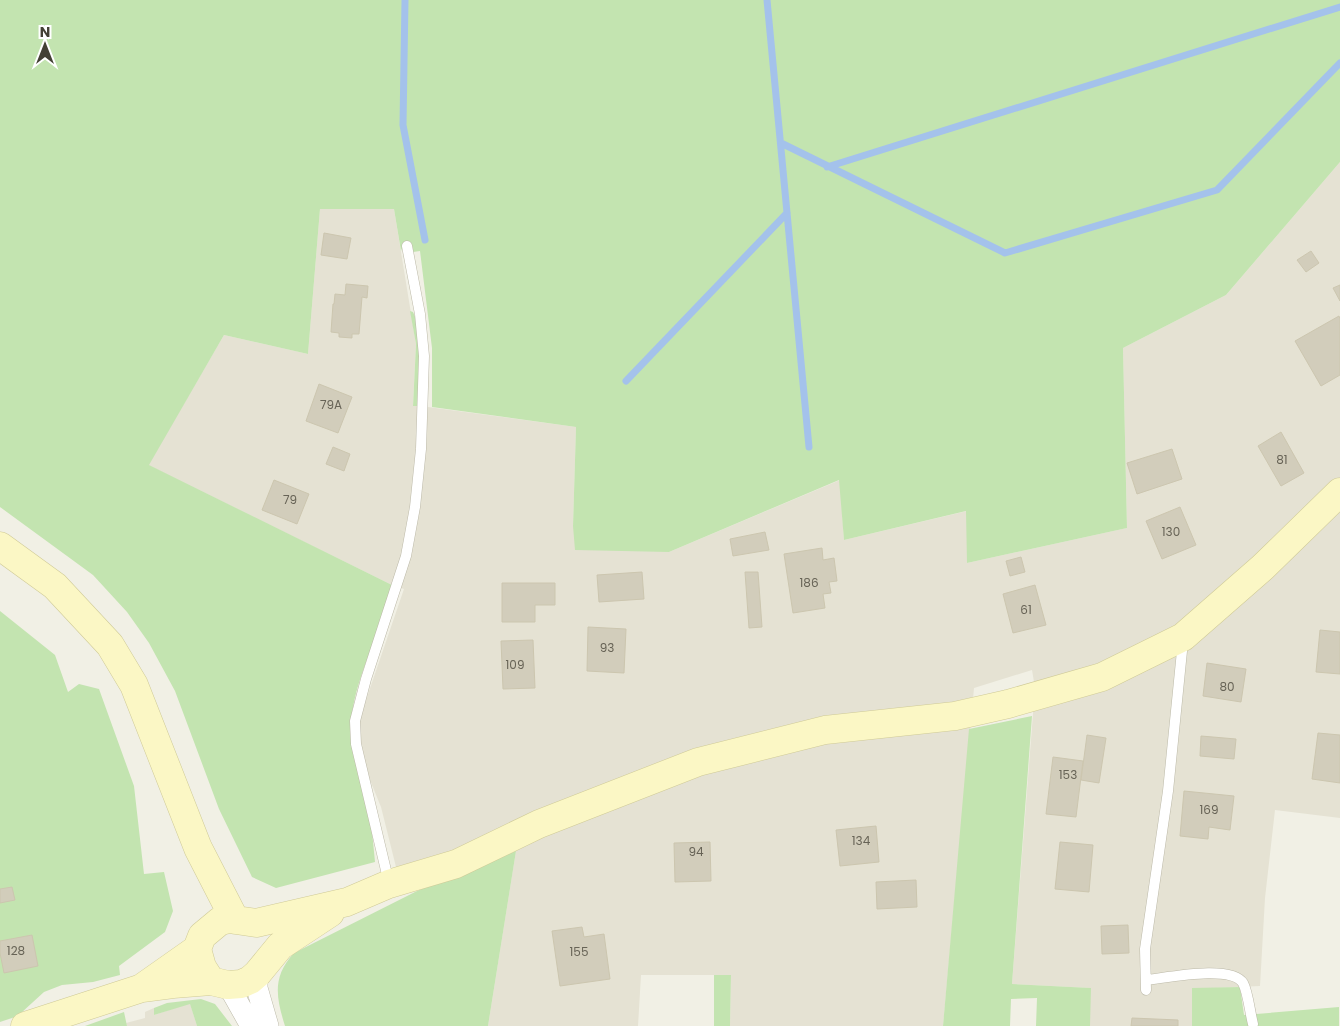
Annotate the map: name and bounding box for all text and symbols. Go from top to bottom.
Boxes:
north arrow [20,20,70,70]
text: N [40,22,50,42]
house number: 79A [320,396,342,413]
house number: 81 [1276,451,1288,468]
house number: 79 [283,491,297,508]
house number: 130 [1162,523,1180,540]
house number: 186 [799,574,819,591]
house number: 61 [1020,601,1032,618]
house number: 93 [600,639,614,656]
house number: 109 [506,656,524,673]
house number: 80 [1219,678,1235,695]
house number: 153 [1059,766,1077,783]
house number: 169 [1199,801,1219,818]
house number: 134 [852,832,871,849]
house number: 94 [688,843,704,860]
house number: 128 [7,942,25,959]
house number: 155 [570,943,588,960]

